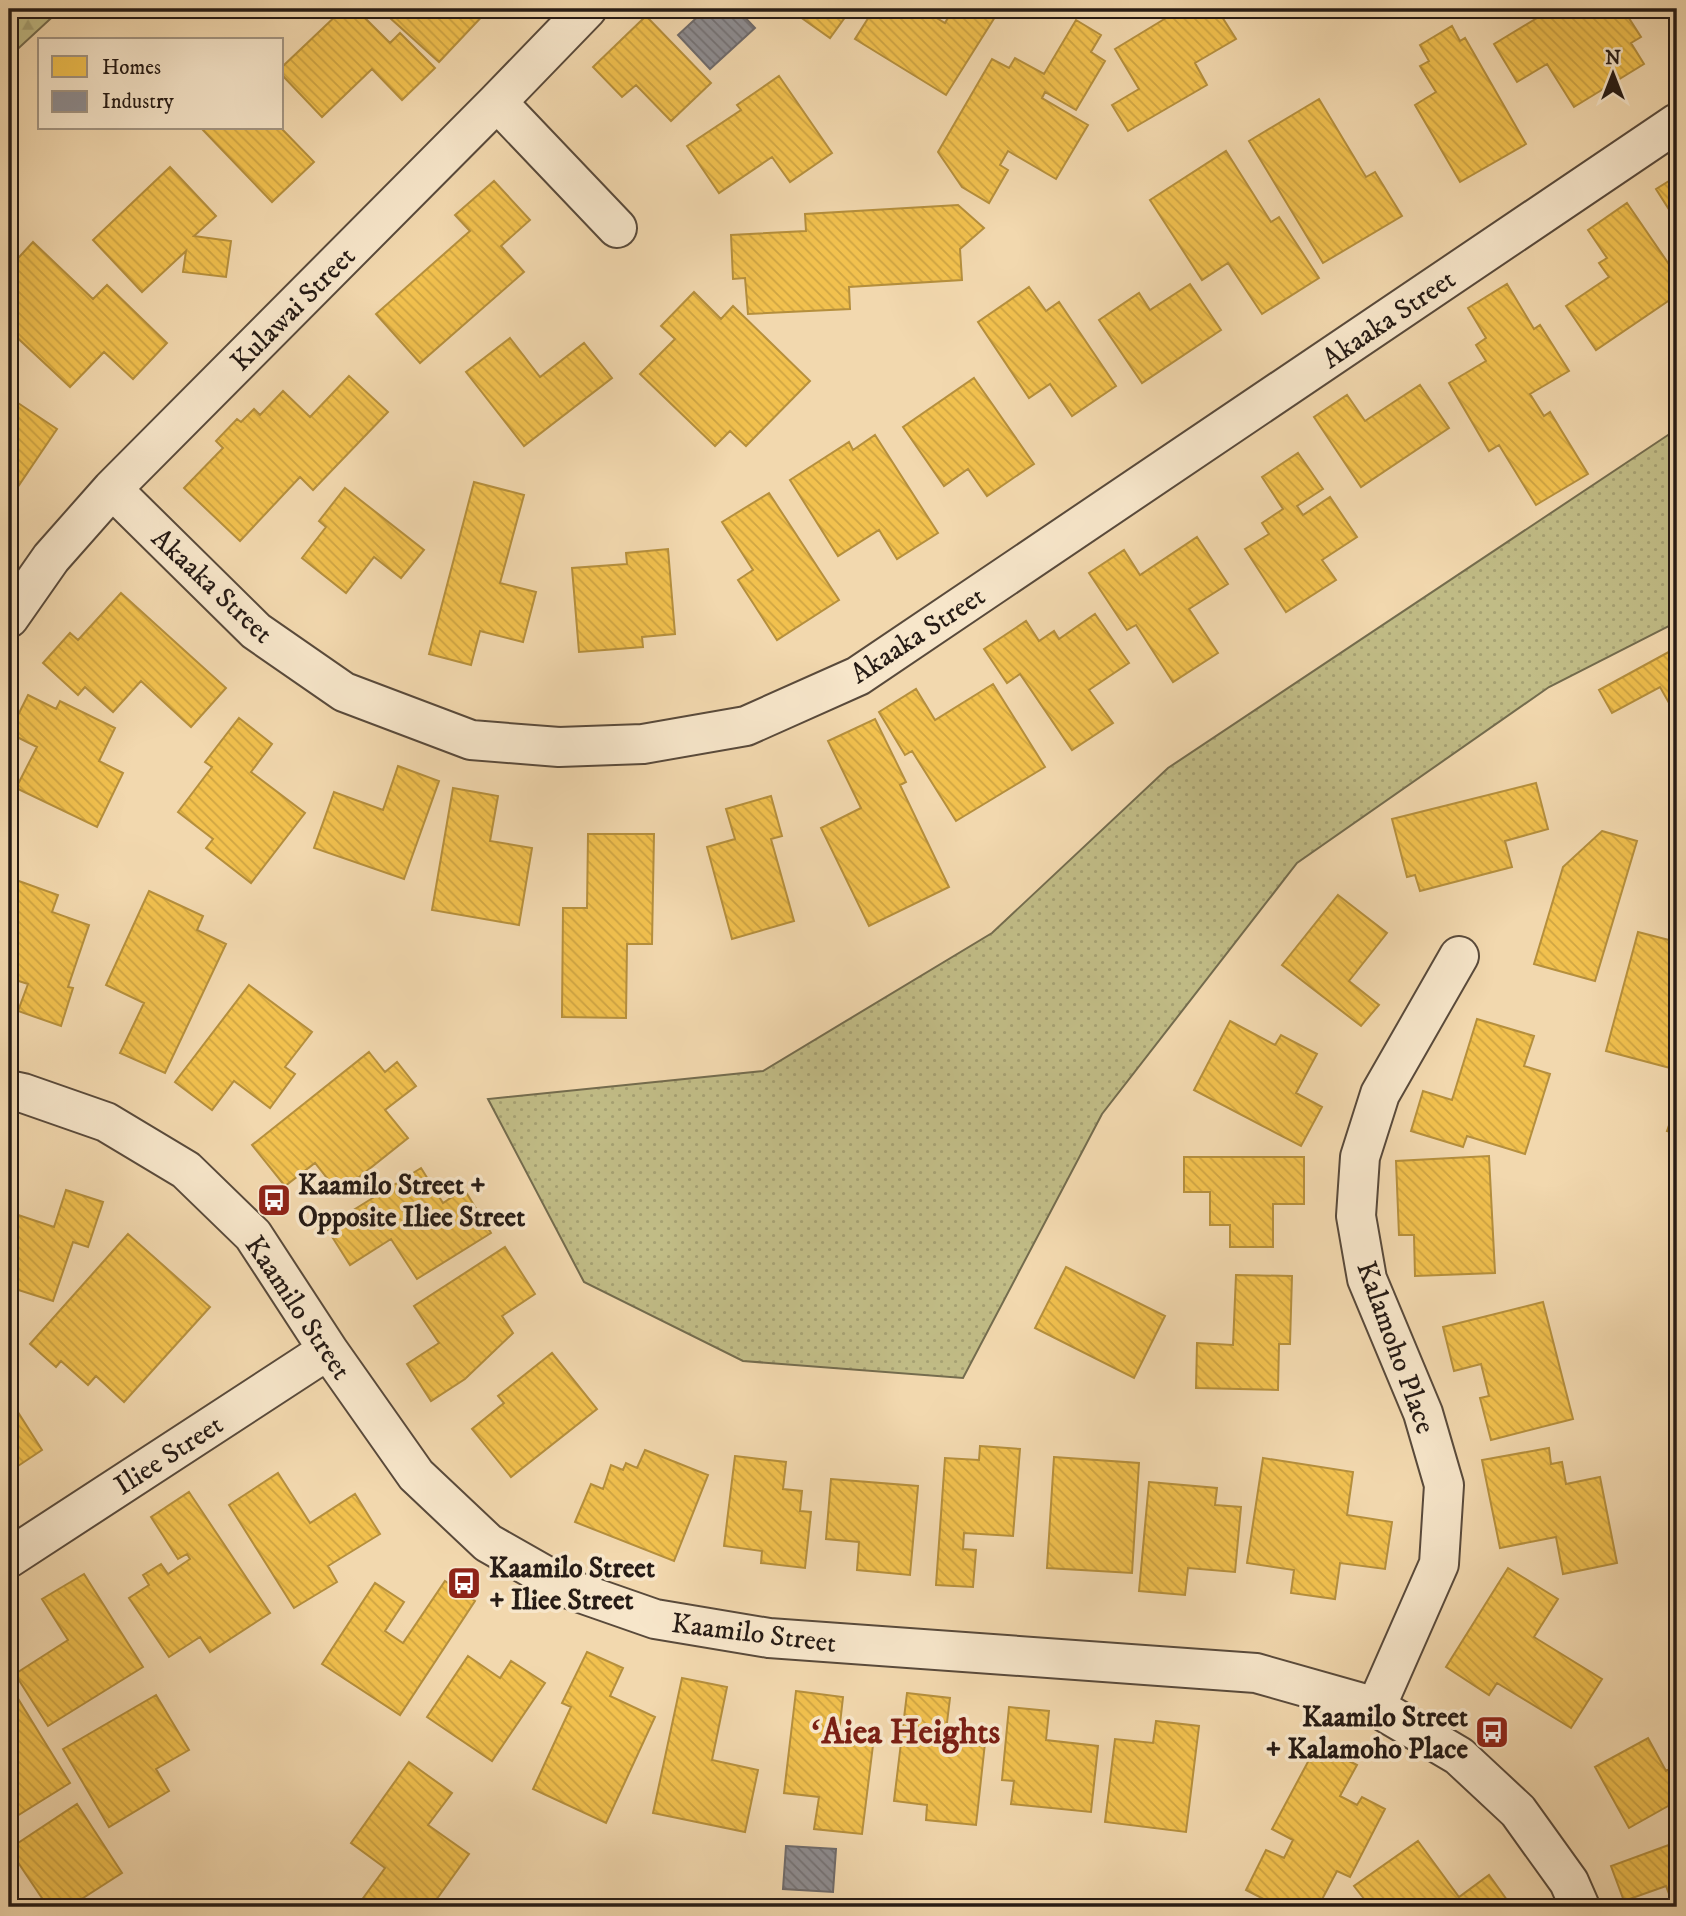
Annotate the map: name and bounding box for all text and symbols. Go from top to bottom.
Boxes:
legend [38,38,284,130]
north arrow [1578,38,1648,108]
text: N [1605,47,1621,70]
text: Homes [102,55,161,81]
text: Industry [102,89,175,115]
street label: Kulawai Street [223,239,363,379]
street label: Akaaka Street [1315,262,1462,377]
street label: Akaaka Street [144,521,280,651]
street label: Akaaka Street [844,579,992,692]
place label: Kaamilo Street + Opposite Iliee Street [298,1168,525,1235]
bus stop icon: Kaamilo Street + Opposite Iliee Street [255,1181,293,1219]
street label: Kaamilo Street [237,1229,359,1386]
street label: Kalamoho Place [1348,1257,1443,1438]
street label: Iliee Street [108,1407,230,1503]
place label: Kaamilo Street + Iliee Street [489,1551,655,1618]
bus stop icon: Kaamilo Street + Iliee Street [445,1564,483,1602]
street label: Kaamilo Street [669,1606,838,1661]
place label: Kaamilo Street + Kalamoho Place [1265,1700,1468,1767]
district label: ʻAiea Heights [810,1711,1000,1755]
bus stop icon: Kaamilo Street + Kalamoho Place [1473,1713,1511,1751]

